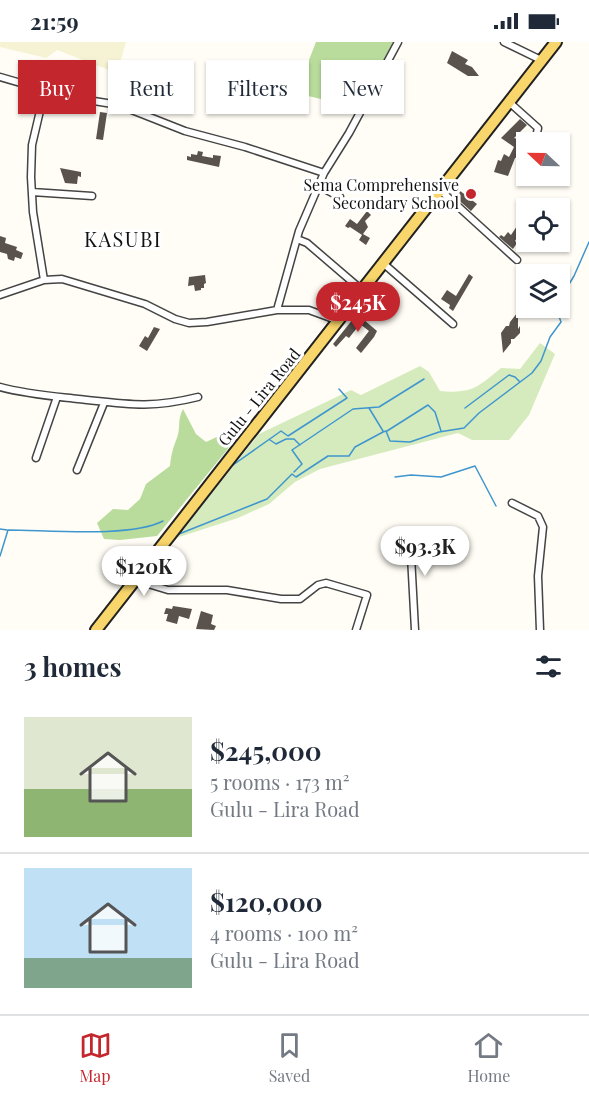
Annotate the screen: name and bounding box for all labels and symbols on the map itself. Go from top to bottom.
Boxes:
north arrow [516,132,570,186]
place label: Sema Comprehensive Secondary School [303,174,459,213]
marker: Sema Comprehensive Secondary School [464,187,478,201]
district label: KASUBI [84,225,162,252]
pin: $245K [316,282,400,333]
street label: Gulu - Lira Road [213,344,304,450]
pin: $93.3K [376,526,474,577]
pin: $120K [102,546,186,597]

